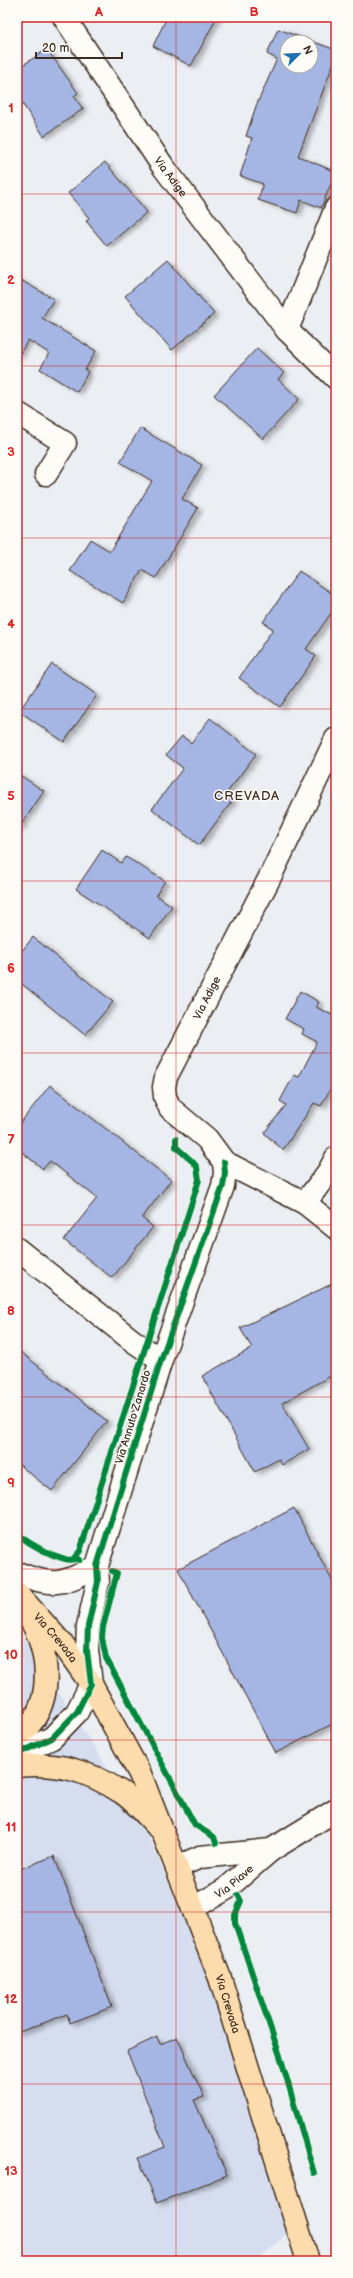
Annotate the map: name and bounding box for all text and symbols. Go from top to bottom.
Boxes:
text: A [94,4,103,20]
text: B [249,4,259,20]
scale bar [36,34,122,60]
north arrow [279,34,319,74]
text: 20 m [42,41,69,56]
text: N [300,44,315,57]
text: 1 [8,100,14,116]
street label: Via Adige [152,154,190,200]
text: 2 [7,272,15,288]
text: 3 [7,444,15,460]
text: 4 [7,616,15,632]
text: 5 [7,788,15,804]
district label: CREVADA [214,788,280,804]
text: 6 [7,960,15,976]
street label: Via Adige [191,974,224,1022]
text: 7 [7,1132,15,1148]
text: 8 [7,1303,15,1319]
street label: Via Annuto Zanardo [112,1368,154,1466]
text: 9 [7,1475,15,1491]
street label: Via Crevada [31,1610,80,1665]
text: 10 [4,1647,18,1663]
text: 11 [6,1819,16,1835]
street label: Via Piave [212,1862,256,1901]
street label: Via Crevada [213,1973,243,2035]
text: 12 [4,1991,18,2007]
text: 13 [4,2163,18,2179]

